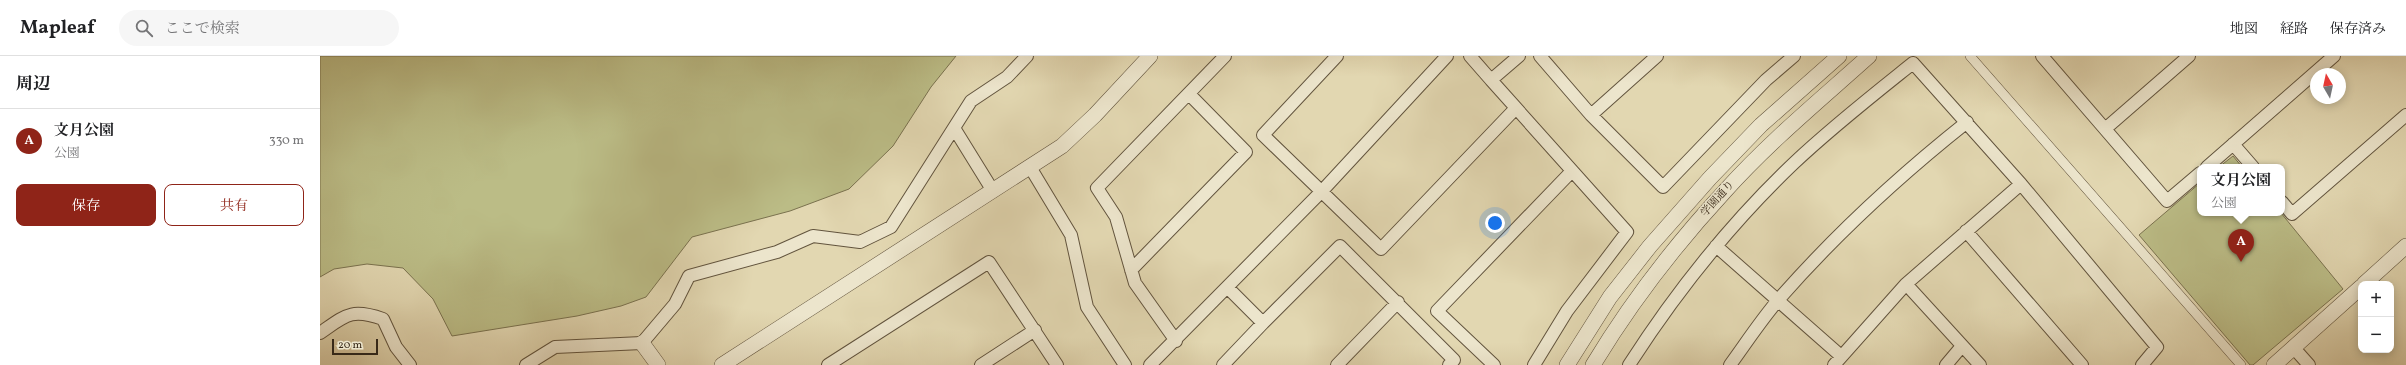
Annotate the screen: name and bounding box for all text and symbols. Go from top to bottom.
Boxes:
search box [119,10,399,46]
text: Mapleaf [20,15,95,41]
icon: search [133,17,155,39]
text: ここで検索 [165,19,240,40]
text: 地図 [2230,20,2258,39]
text: 経路 [2280,20,2308,39]
text: 保存済み [2330,20,2386,39]
north arrow [2310,68,2346,104]
text: 周辺 [16,73,50,96]
text: 文月公園 [54,121,114,142]
text: A [24,132,34,150]
text: 330 m [269,132,304,150]
text: 公園 [54,145,80,163]
popup [2197,164,2285,216]
text: 文月公園 [2211,171,2271,192]
street label: 学園通り [1698,178,1738,220]
button: 保存 [16,184,156,226]
button: 共有 [164,184,304,226]
text: 公園 [2211,195,2237,213]
your location [1485,213,1505,233]
pin: A [2228,229,2254,262]
map controls [2358,281,2394,353]
button: + [2358,281,2394,317]
button: − [2358,317,2394,353]
scale bar [332,337,378,356]
text: 20 m [338,338,362,353]

